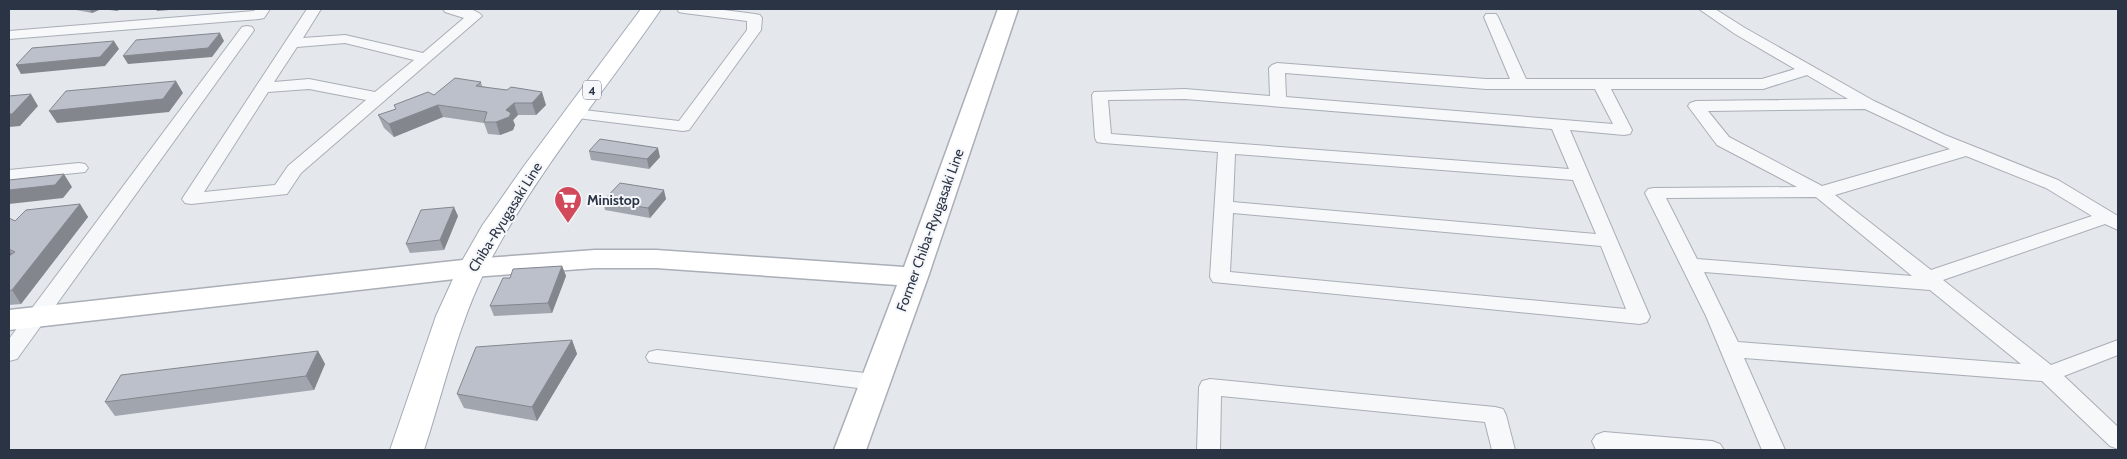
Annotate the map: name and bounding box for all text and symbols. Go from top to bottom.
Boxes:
road number: 4 [583,80,601,100]
street label: Former Chiba-Ryugasaki Line [892,146,968,314]
street label: Chiba-Ryugasaki Line [464,159,546,275]
supermarket icon: Ministop [553,185,583,224]
place label: Ministop [587,191,640,209]

